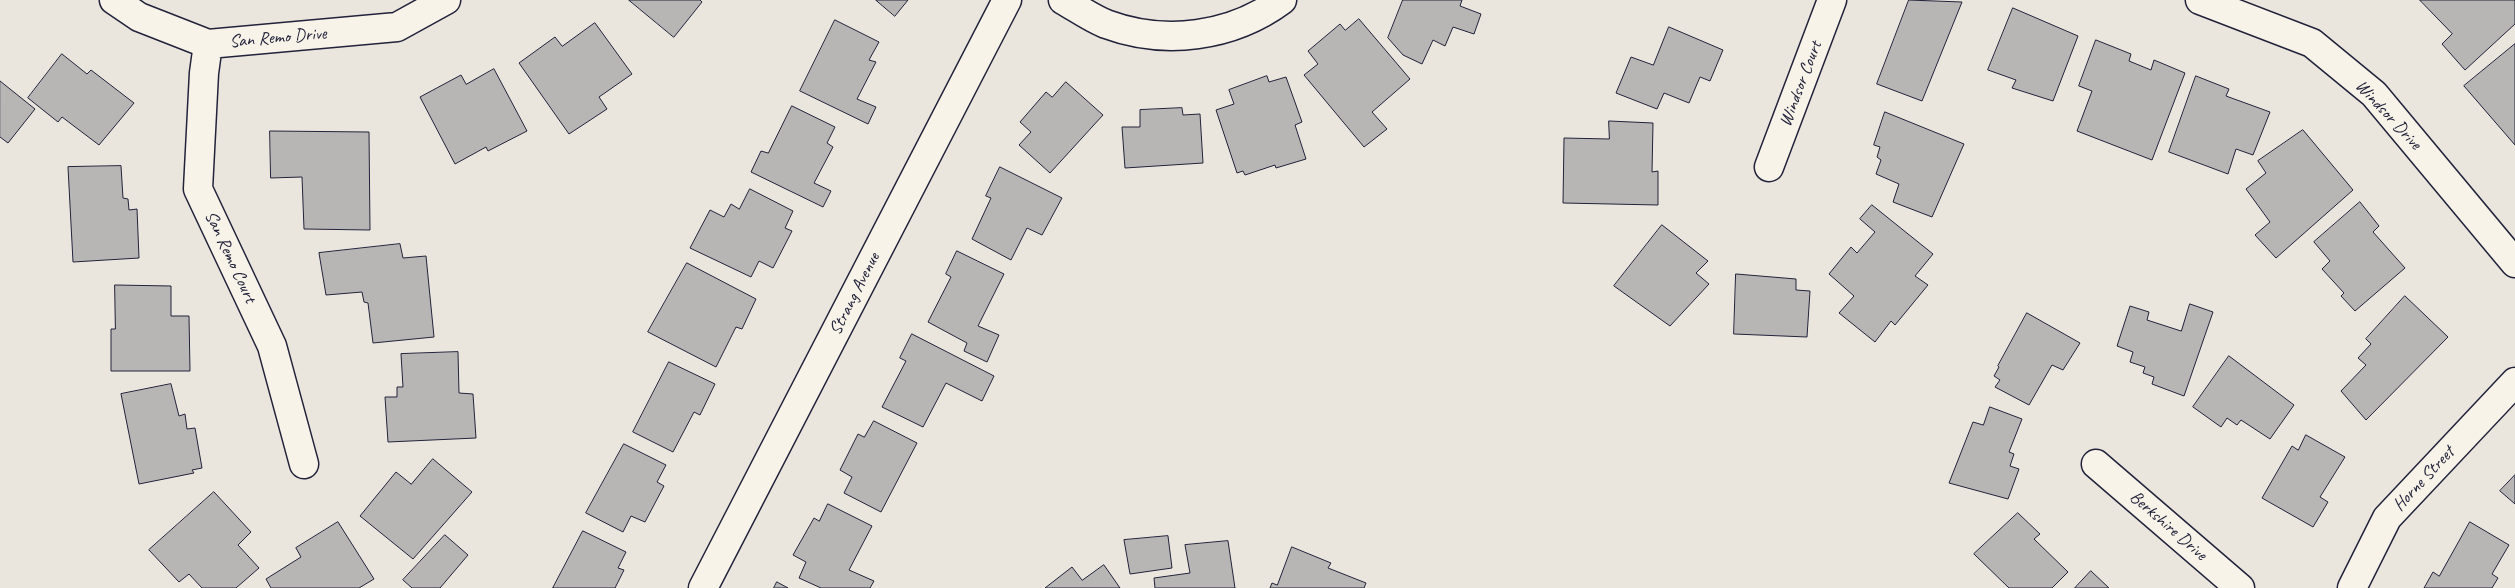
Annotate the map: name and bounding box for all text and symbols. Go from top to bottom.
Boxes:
street label: San Remo Drive [229,23,327,53]
street label: Windsor Court [1775,38,1827,130]
street label: Windsor Drive [2350,76,2426,154]
street label: San Remo Court [199,208,261,306]
street label: Strang Avenue [825,249,885,339]
street label: Horne Street [2389,442,2459,516]
street label: Berkshire Drive [2125,487,2211,565]

